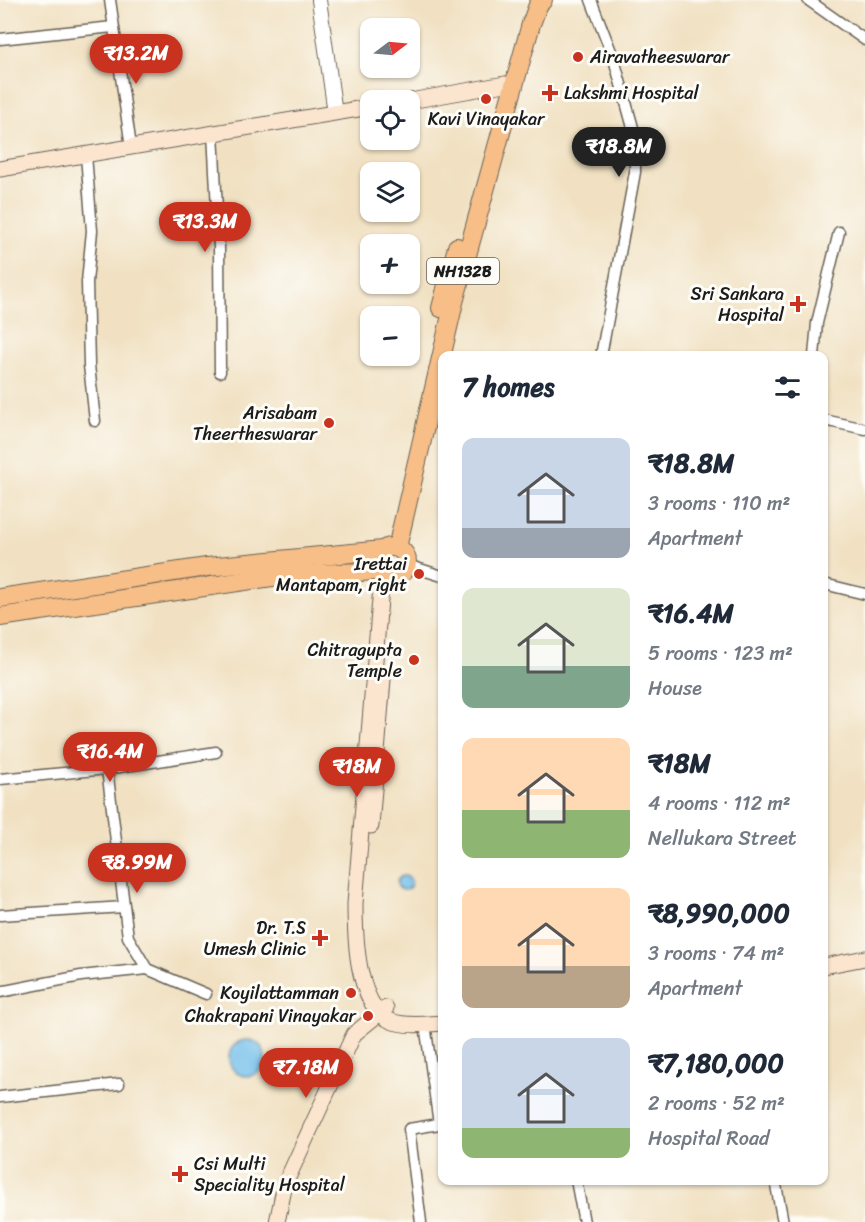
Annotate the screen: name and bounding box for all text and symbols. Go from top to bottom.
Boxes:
north arrow [360,18,420,78]
map controls [360,18,420,366]
pin: ₹13.2M [87,34,185,85]
text: ₹13.2M [104,36,168,71]
place label: Airavatheeswarar [589,41,731,73]
marker: Airavatheeswarar [571,50,585,64]
place label: Lakshmi Hospital [564,77,699,109]
marker: Lakshmi Hospital [541,84,559,102]
button: locate [360,90,420,150]
marker: Kavi Vinayakar [479,92,493,106]
place label: Kavi Vinayakar [428,103,546,135]
pin: ₹18.8M [570,127,668,178]
text: ₹18.8M [586,129,652,164]
button: layers [360,162,420,222]
pin: ₹13.3M [156,202,254,253]
text: ₹13.3M [173,204,237,239]
button: + [360,234,420,294]
road number: NH132B [427,258,499,284]
place label: Sri Sankara Hospital [691,278,785,331]
marker: Sri Sankara Hospital [789,295,807,313]
button: − [360,306,420,366]
text: 7 homes [462,364,554,410]
icon: filters [771,371,804,404]
place label: Arisabam Theertheswarar [193,397,319,450]
marker: Arisabam Theertheswarar [322,416,336,430]
text: ₹18.8M [648,440,734,486]
icon: home [510,462,582,534]
text: 3 rooms · 110 m² [648,486,790,521]
text: Apartment [648,521,742,556]
place label: Irettai Mantapam, right [276,548,408,601]
marker: Irettai Mantapam, right [412,567,426,581]
text: ₹16.4M [648,590,734,636]
icon: home [510,612,582,684]
place label: Chitragupta Temple [308,634,402,687]
text: 5 rooms · 123 m² [648,636,793,671]
marker: Chitragupta Temple [407,653,421,667]
text: House [648,671,702,706]
pin: ₹16.4M [61,732,159,783]
text: ₹16.4M [77,734,143,769]
text: ₹18M [648,740,711,786]
pin: ₹18M [321,747,393,798]
text: ₹18M [333,749,381,784]
icon: home [510,762,582,834]
text: 4 rooms · 112 m² [648,786,791,821]
text: Nellukara Street [648,821,797,856]
pin: ₹8.99M [88,843,186,894]
text: ₹8.99M [102,845,172,880]
text: ₹8,990,000 [648,890,790,936]
place label: Dr. T.S Umesh Clinic [204,912,306,965]
icon: home [510,912,582,984]
marker: Dr. T.S Umesh Clinic [311,929,329,947]
text: 3 rooms · 74 m² [648,936,784,971]
text: Apartment [648,971,742,1006]
place label: Koyilattamman [220,977,339,1009]
marker: Koyilattamman [344,986,358,1000]
place label: Chakrapani Vinayakar [185,1000,358,1032]
marker: Chakrapani Vinayakar [361,1009,375,1023]
text: ₹7,180,000 [648,1040,784,1086]
pin: ₹7.18M [257,1048,355,1099]
text: ₹7.18M [273,1050,339,1085]
icon: home [510,1062,582,1134]
text: 2 rooms · 52 m² [648,1086,785,1121]
text: Hospital Road [648,1121,769,1156]
place label: Csi Multi Speciality Hospital [194,1148,346,1201]
marker: Csi Multi Speciality Hospital [171,1165,189,1183]

